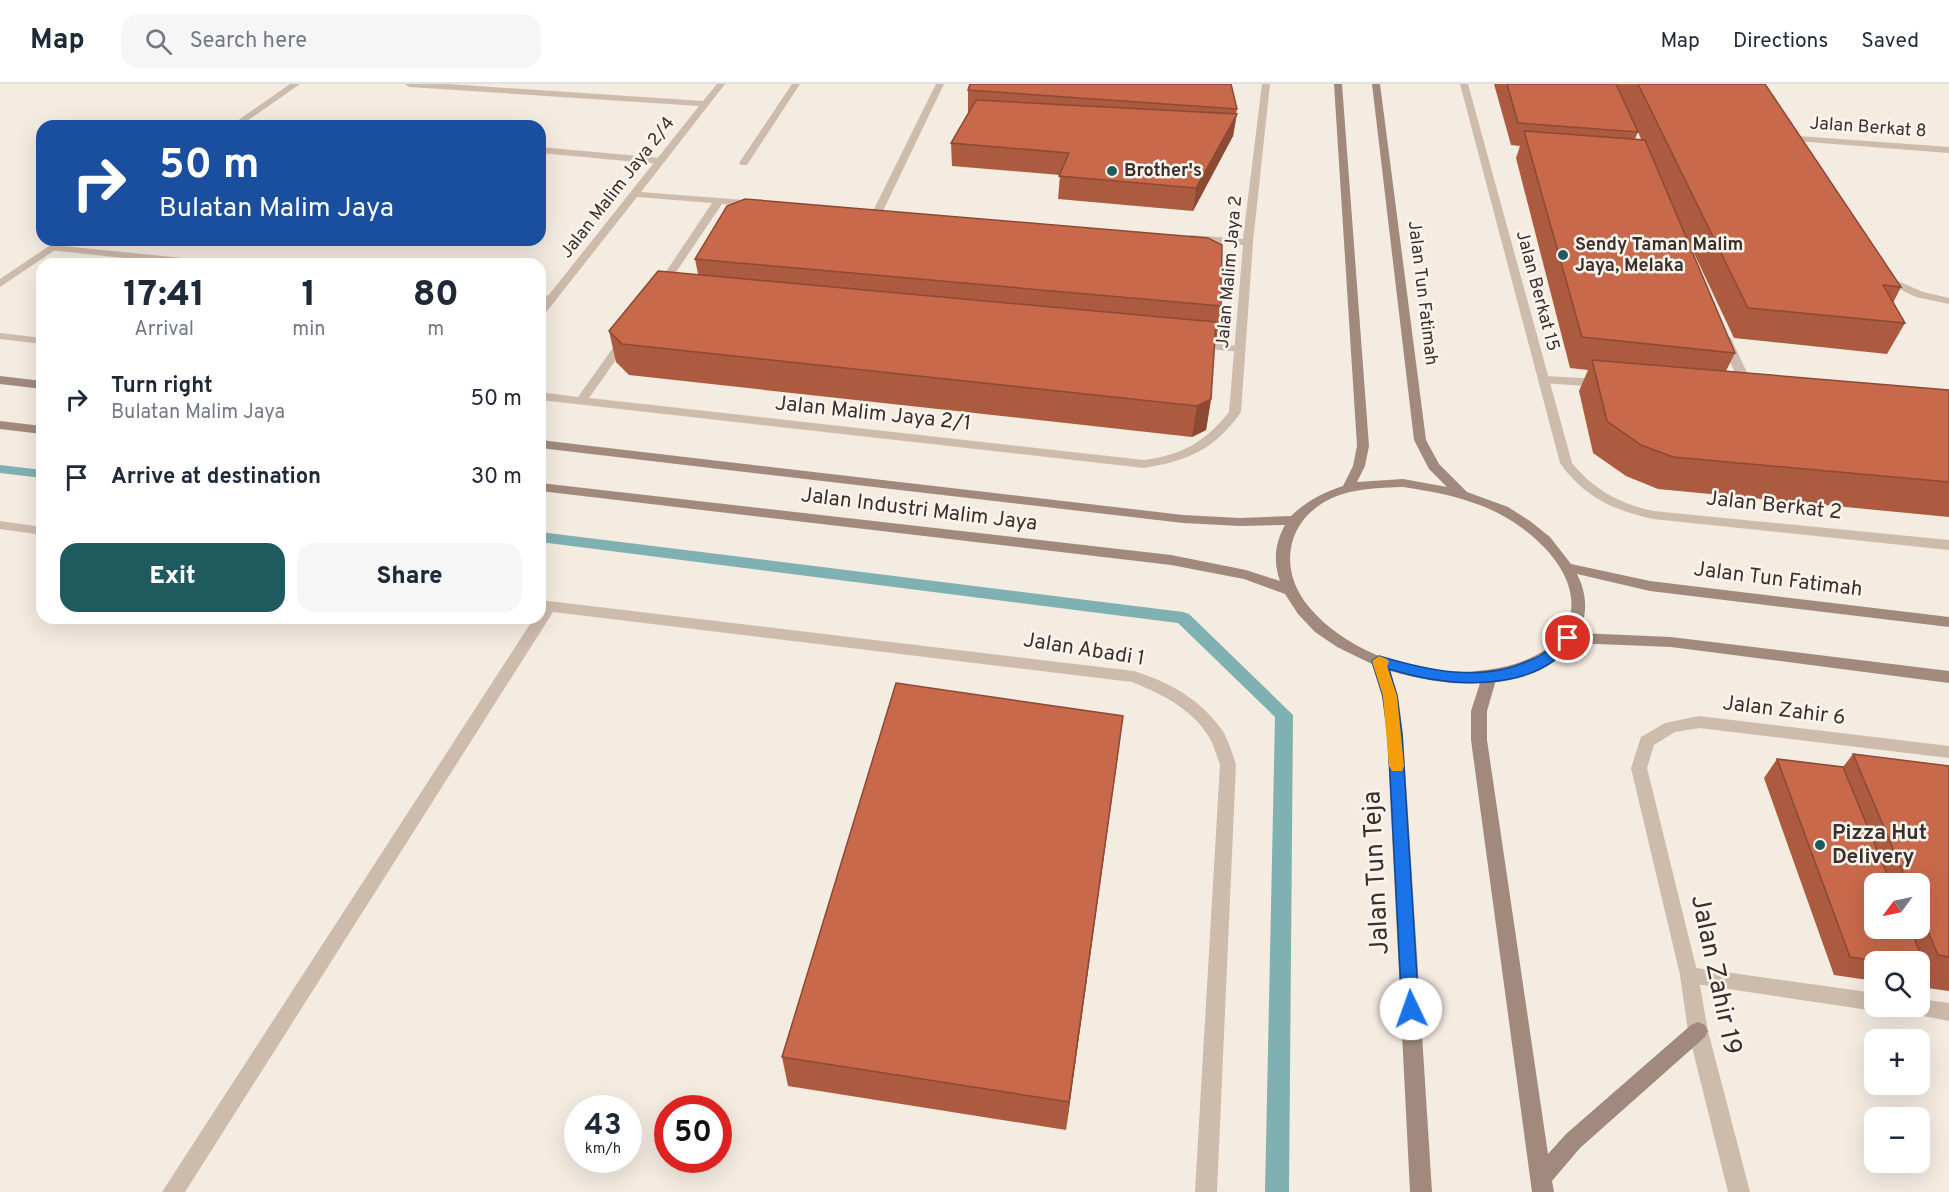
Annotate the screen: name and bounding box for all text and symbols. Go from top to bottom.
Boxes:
search box [121,14,541,68]
text: Map [30,23,85,59]
icon: search [142,25,175,58]
text: Search here [190,28,307,55]
text: Map [1660,28,1700,55]
text: Directions [1733,28,1828,55]
text: Saved [1861,28,1919,55]
street label: Jalan Berkat 8 [1809,112,1927,144]
street label: Jalan Malim Jaya 2/4 [556,113,680,263]
text: 50 m [159,140,260,193]
icon: right [60,144,138,222]
place label: Brother's [1124,160,1202,183]
marker: Brother's [1105,164,1119,178]
text: Bulatan Malim Jaya [159,192,394,226]
street label: Jalan Malim Jaya 2 [1212,195,1248,349]
street label: Jalan Tun Fatimah [1402,219,1442,367]
street label: Jalan Berkat 15 [1510,228,1564,354]
place label: Sendy Taman Malim Jaya, Melaka [1575,234,1743,278]
marker: Sendy Taman Malim Jaya, Melaka [1556,248,1570,262]
text: 17:41 [123,273,205,319]
text: 1 [301,273,316,319]
text: 80 [413,273,459,319]
text: Arrival [134,317,194,343]
text: min [292,317,325,343]
text: m [427,317,444,343]
text: Turn right [111,373,213,400]
icon: right [60,383,93,416]
text: 50 m [470,386,522,413]
street label: Jalan Malim Jaya 2/1 [774,390,972,438]
text: Bulatan Malim Jaya [111,400,285,426]
icon: arrive [60,461,93,494]
text: Arrive at destination [111,464,321,491]
text: 30 m [471,464,522,491]
street label: Jalan Industri Malim Jaya [799,482,1039,538]
street label: Jalan Berkat 2 [1705,485,1843,527]
button: Exit [60,543,285,612]
button: Share [297,543,522,612]
street label: Jalan Tun Fatimah [1692,556,1864,604]
pin [1542,612,1593,663]
icon: arrive [1551,621,1584,654]
street label: Jalan Abadi 1 [1021,627,1147,673]
street label: Jalan Zahir 6 [1721,690,1847,732]
street label: Jalan Tun Teja [1356,790,1398,956]
place label: Pizza Hut Delivery [1832,820,1927,871]
marker: Pizza Hut Delivery [1813,838,1827,852]
north arrow [1864,873,1930,939]
map controls [1864,873,1930,1173]
street label: Jalan Zahir 19 [1682,892,1748,1058]
button: search [1864,951,1930,1017]
position arrow [1379,977,1443,1041]
button: + [1864,1029,1930,1095]
speed limit sign: 50 [654,1095,732,1173]
button: − [1864,1107,1930,1173]
text: 43 [584,1108,622,1145]
text: km/h [585,1140,621,1159]

